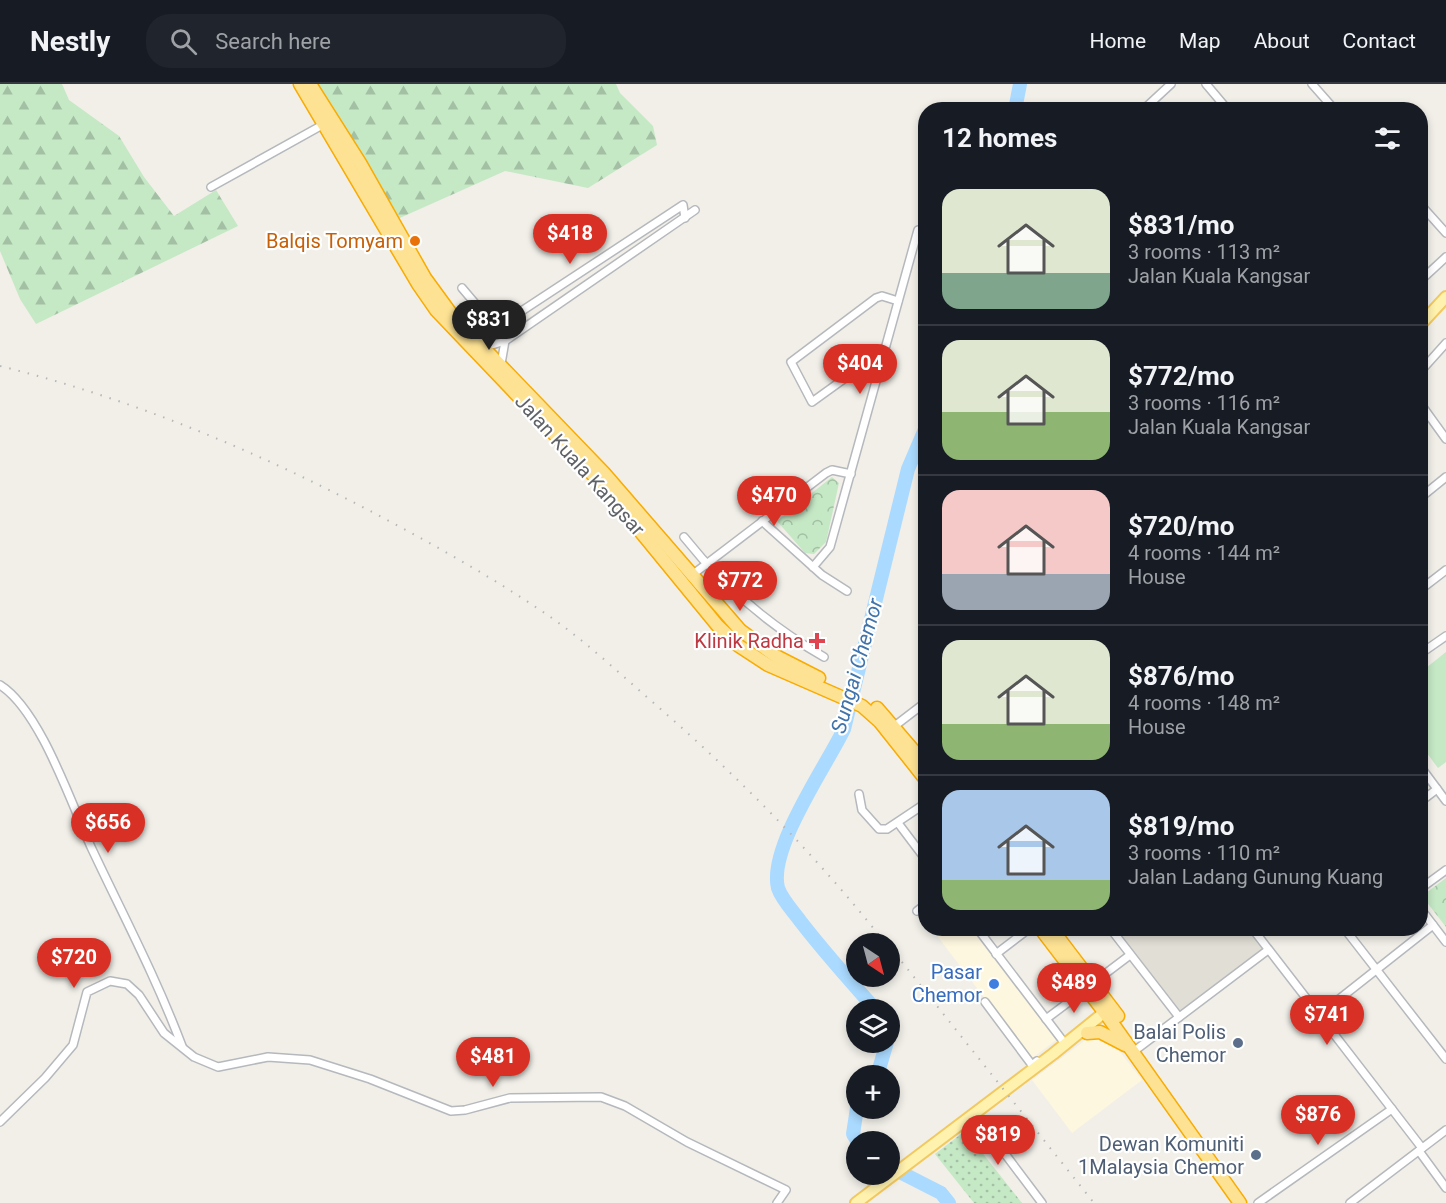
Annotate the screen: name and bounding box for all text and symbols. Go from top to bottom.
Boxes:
search box [146,14,566,68]
text: Nestly [30,25,110,58]
icon: search [167,25,200,58]
text: Search here [215,29,331,54]
text: Home [1090,29,1146,53]
text: Map [1179,29,1221,53]
text: About [1254,29,1310,53]
text: Contact [1343,29,1416,53]
icon: filters [1371,122,1404,155]
text: 12 homes [942,123,1057,153]
text: $831/mo [1128,210,1235,240]
icon: home [990,213,1062,285]
pin: $418 [534,214,606,265]
text: $418 [547,221,593,245]
place label: Balqis Tomyam [266,229,403,253]
marker: Balqis Tomyam [408,234,422,248]
text: 3 rooms · 113 m² [1128,240,1280,264]
text: Jalan Kuala Kangsar [1128,264,1310,288]
pin: $831 [453,300,525,351]
text: $831 [466,307,512,331]
pin: $404 [824,344,896,395]
text: $404 [837,351,883,375]
text: $772/mo [1128,361,1235,391]
icon: home [990,364,1062,436]
street label: Jalan Kuala Kangsar [510,389,650,541]
text: 3 rooms · 116 m² [1128,391,1280,415]
text: Jalan Kuala Kangsar [1128,415,1310,439]
pin: $470 [738,476,810,527]
text: $470 [751,483,797,507]
text: $720/mo [1128,511,1235,541]
icon: home [990,514,1062,586]
text: 4 rooms · 144 m² [1128,541,1280,565]
pin: $772 [704,561,776,612]
text: House [1128,565,1186,589]
text: $772 [717,568,763,592]
water label: Sungai Chemor [826,595,888,736]
place label: Klinik Radha [694,629,804,653]
marker: Klinik Radha [808,632,826,650]
text: $876/mo [1128,661,1235,691]
icon: home [990,664,1062,736]
text: 4 rooms · 148 m² [1128,691,1280,715]
text: House [1128,715,1186,739]
pin: $656 [72,803,144,854]
text: $656 [85,810,131,834]
text: $819/mo [1128,811,1235,841]
icon: home [990,814,1062,886]
text: 3 rooms · 110 m² [1128,841,1280,865]
text: Jalan Ladang Gunung Kuang [1128,865,1383,889]
north arrow [846,933,900,987]
map controls [846,933,900,1185]
pin: $720 [38,938,110,989]
text: $720 [51,945,97,969]
place label: Pasar Chemor [912,960,982,1007]
pin: $489 [1038,963,1110,1014]
text: $489 [1051,970,1097,994]
marker: Pasar Chemor [987,977,1001,991]
pin: $741 [1291,995,1363,1046]
button: layers [846,999,900,1053]
text: $741 [1304,1002,1350,1026]
place label: Balai Polis Chemor [1133,1020,1226,1067]
marker: Balai Polis Chemor [1231,1036,1245,1050]
pin: $481 [457,1037,529,1088]
text: $481 [470,1044,516,1068]
button: + [846,1065,900,1119]
pin: $876 [1282,1095,1354,1146]
text: $876 [1295,1102,1341,1126]
pin: $819 [962,1115,1034,1166]
text: $819 [975,1122,1021,1146]
button: − [846,1131,900,1185]
place label: Dewan Komuniti 1Malaysia Chemor [1078,1132,1244,1179]
marker: Dewan Komuniti 1Malaysia Chemor [1249,1148,1263,1162]

